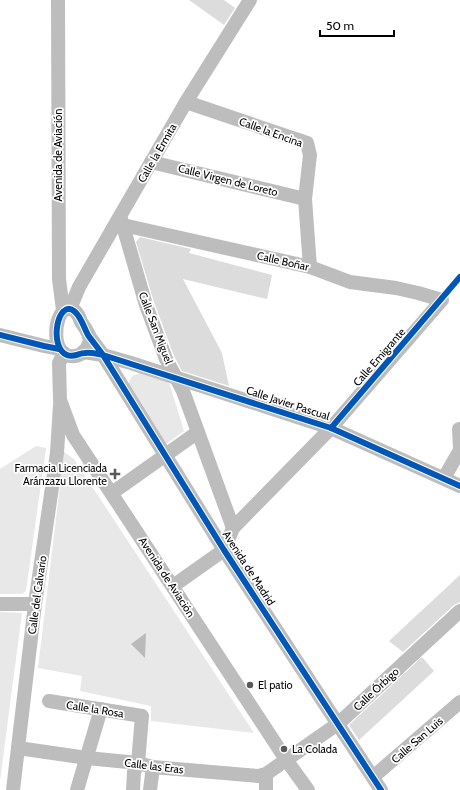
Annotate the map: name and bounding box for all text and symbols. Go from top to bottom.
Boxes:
scale bar [320,12,394,38]
text: 50 m [326,18,354,33]
street label: Avenida de Aviación [51,109,65,201]
street label: Calle la Encina [237,114,305,150]
street label: Calle la Ermita [134,120,180,185]
street label: Calle Virgen de Loreto [177,161,279,199]
street label: Calle Boñar [256,248,311,274]
street label: Calle San Miguel [136,290,176,366]
street label: Calle Emigrante [350,325,408,389]
street label: Calle Javier Pascual [244,383,332,423]
place label: Farmacia Licenciada Aránzazu Llorente [15,461,108,488]
marker: Farmacia Licenciada Aránzazu Llorente [110,469,120,479]
street label: Avenida de Madrid [220,528,278,608]
street label: Avenida de Aviación [136,534,198,620]
street label: Calle del Calvario [25,555,49,635]
street label: Calle Órbigo [350,664,402,714]
place label: El patio [258,678,293,692]
marker: El patio [245,680,255,690]
street label: Calle la Rosa [65,698,125,721]
street label: Calle San Luis [388,714,446,766]
place label: La Colada [292,742,338,756]
marker: La Colada [279,744,289,754]
street label: Calle las Eras [124,755,185,777]

